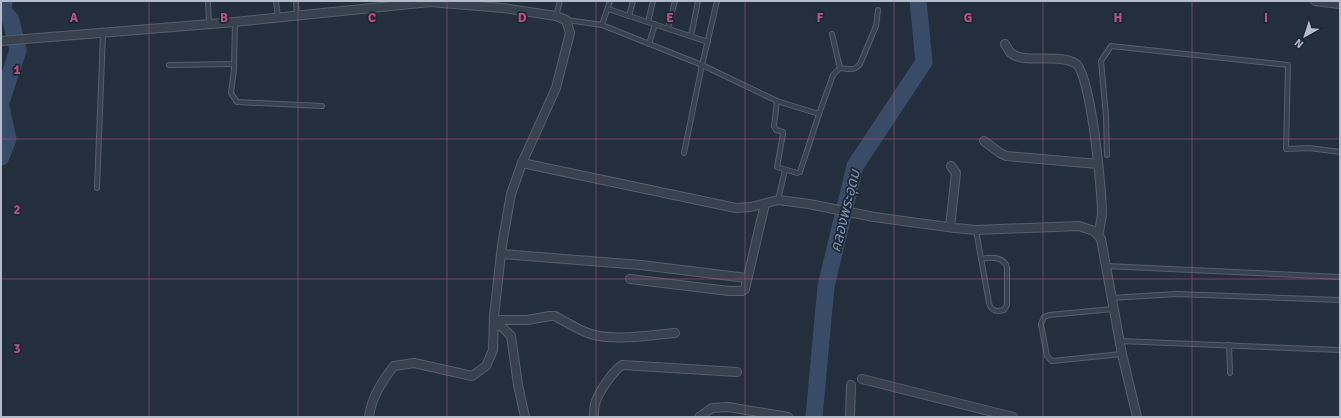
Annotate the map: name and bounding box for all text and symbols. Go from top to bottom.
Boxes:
text: A [70,10,79,26]
text: B [220,10,228,26]
text: C [368,10,376,26]
text: D [518,10,527,26]
text: E [666,10,674,26]
text: F [817,10,824,26]
text: G [964,10,972,26]
text: H [1114,10,1122,26]
text: I [1264,10,1268,26]
north arrow [1285,16,1325,56]
text: N [1292,36,1306,51]
text: 1 [13,62,21,78]
water label: คลองพระอุดม [826,166,864,254]
text: 2 [13,202,21,218]
text: 3 [13,341,21,357]

